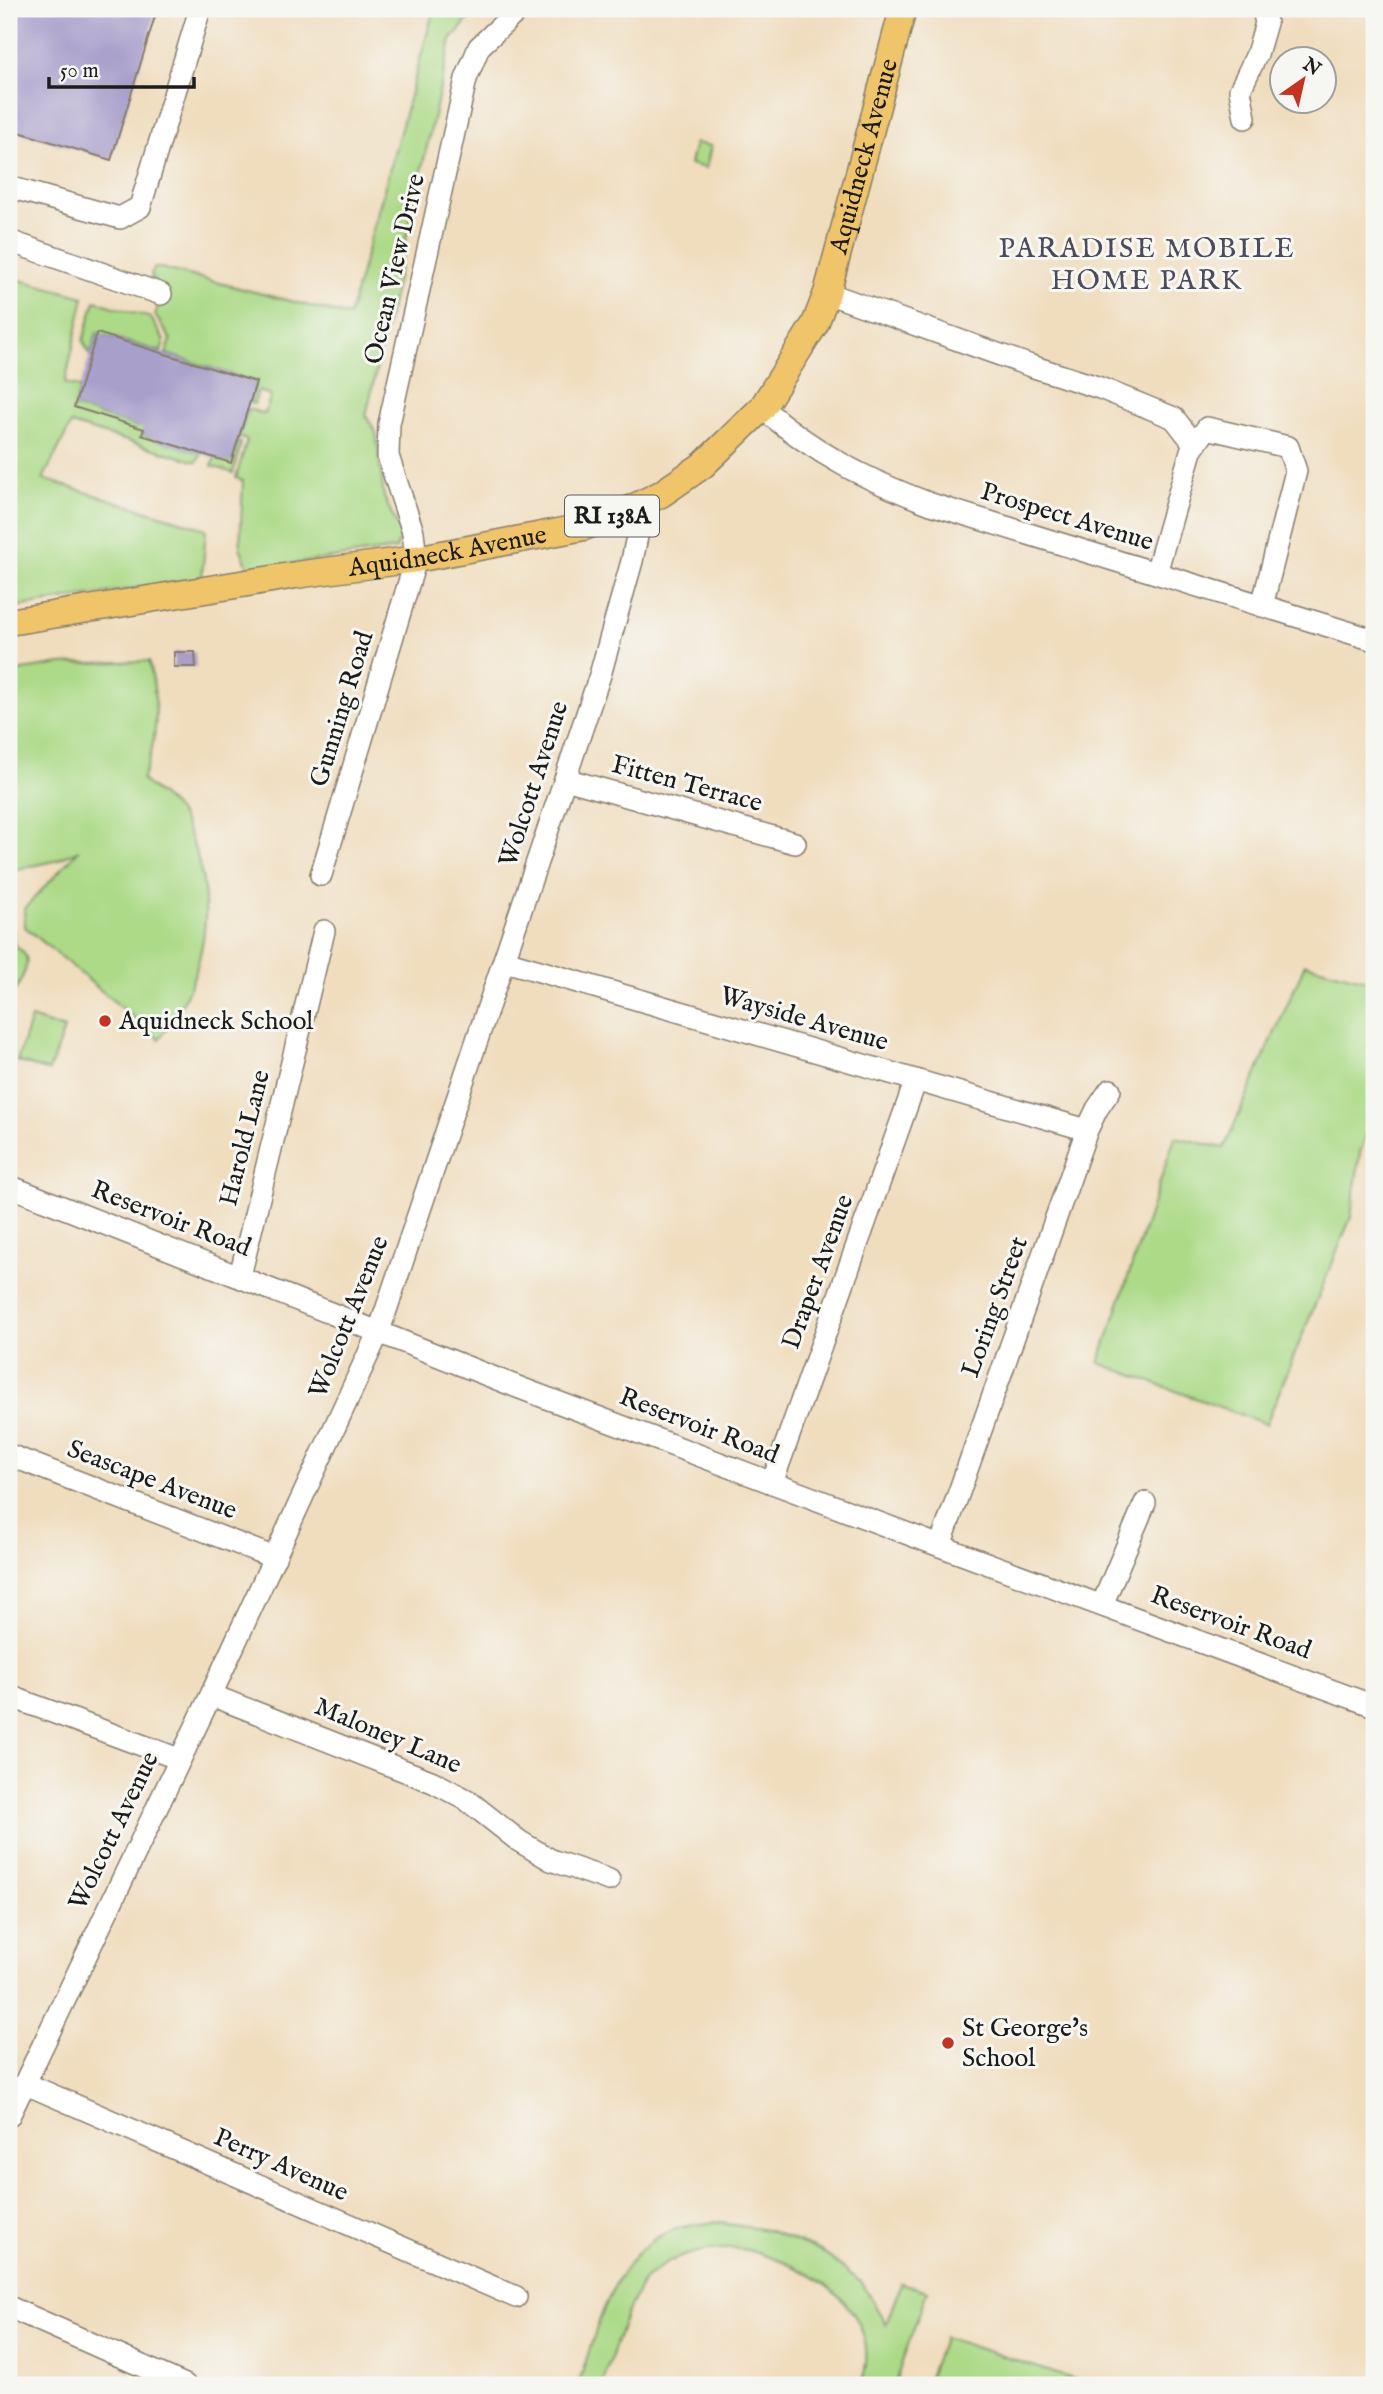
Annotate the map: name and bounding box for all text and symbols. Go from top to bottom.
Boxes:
scale bar [49,46,194,90]
north arrow [1268,46,1338,116]
text: N [1297,52,1325,82]
street label: Aquidneck Avenue [821,55,906,258]
text: 50 m [60,58,99,85]
street label: Ocean View Drive [357,170,433,367]
district label: PARADISE MOBILE HOME PARK [998,232,1296,299]
street label: Prospect Avenue [977,475,1157,559]
road number: RI 138A [565,495,659,536]
street label: Aquidneck Avenue [345,518,549,585]
street label: Gunning Road [303,627,381,791]
street label: Wolcott Avenue [492,697,576,871]
street label: Fitten Terrace [608,748,766,820]
street label: Wayside Avenue [716,979,892,1059]
place label: Aquidneck School [118,1005,314,1038]
marker: Aquidneck School [97,1013,113,1029]
street label: Harold Lane [212,1066,278,1209]
street label: Reservoir Road [86,1173,256,1265]
street label: Draper Avenue [775,1190,861,1354]
street label: Wolcott Avenue [301,1231,397,1403]
street label: Loring Street [954,1232,1036,1382]
street label: Reservoir Road [614,1380,784,1472]
street label: Seascape Avenue [62,1432,242,1528]
street label: Reservoir Road [1146,1579,1316,1667]
street label: Maloney Lane [310,1690,466,1782]
street label: Wolcott Avenue [61,1746,167,1916]
place label: St George's School [962,2012,1088,2075]
marker: St George's School [940,2035,956,2051]
street label: Perry Avenue [209,2121,353,2209]

